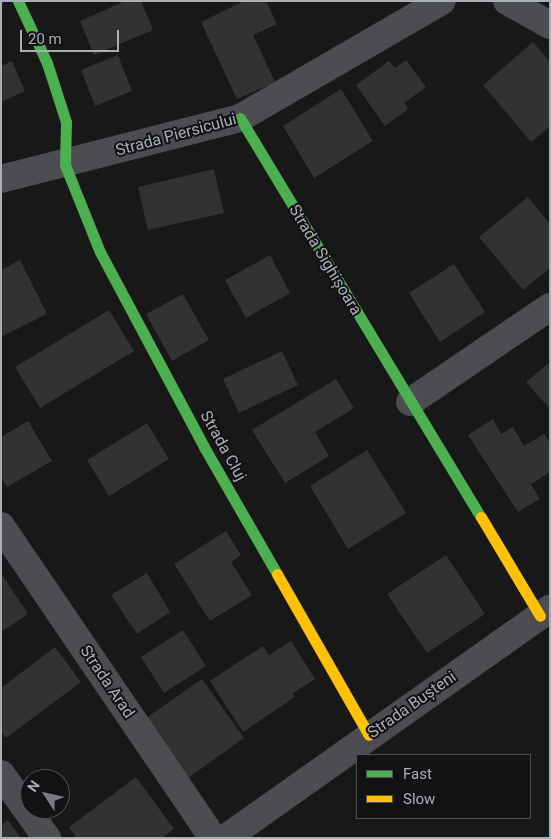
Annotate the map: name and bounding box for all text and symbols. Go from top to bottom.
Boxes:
scale bar [22,20,121,52]
text: 20 m [28,30,62,48]
street label: Strada Piersicului [114,110,238,160]
street label: Strada Sighișoara [285,201,365,319]
street label: Strada Cluj [196,408,250,484]
street label: Strada Arad [76,642,138,722]
street label: Strada Bușteni [364,667,460,743]
legend [356,754,531,819]
text: Fast [403,765,432,783]
north arrow [20,769,70,819]
text: N [24,777,43,795]
text: Slow [403,790,435,808]

